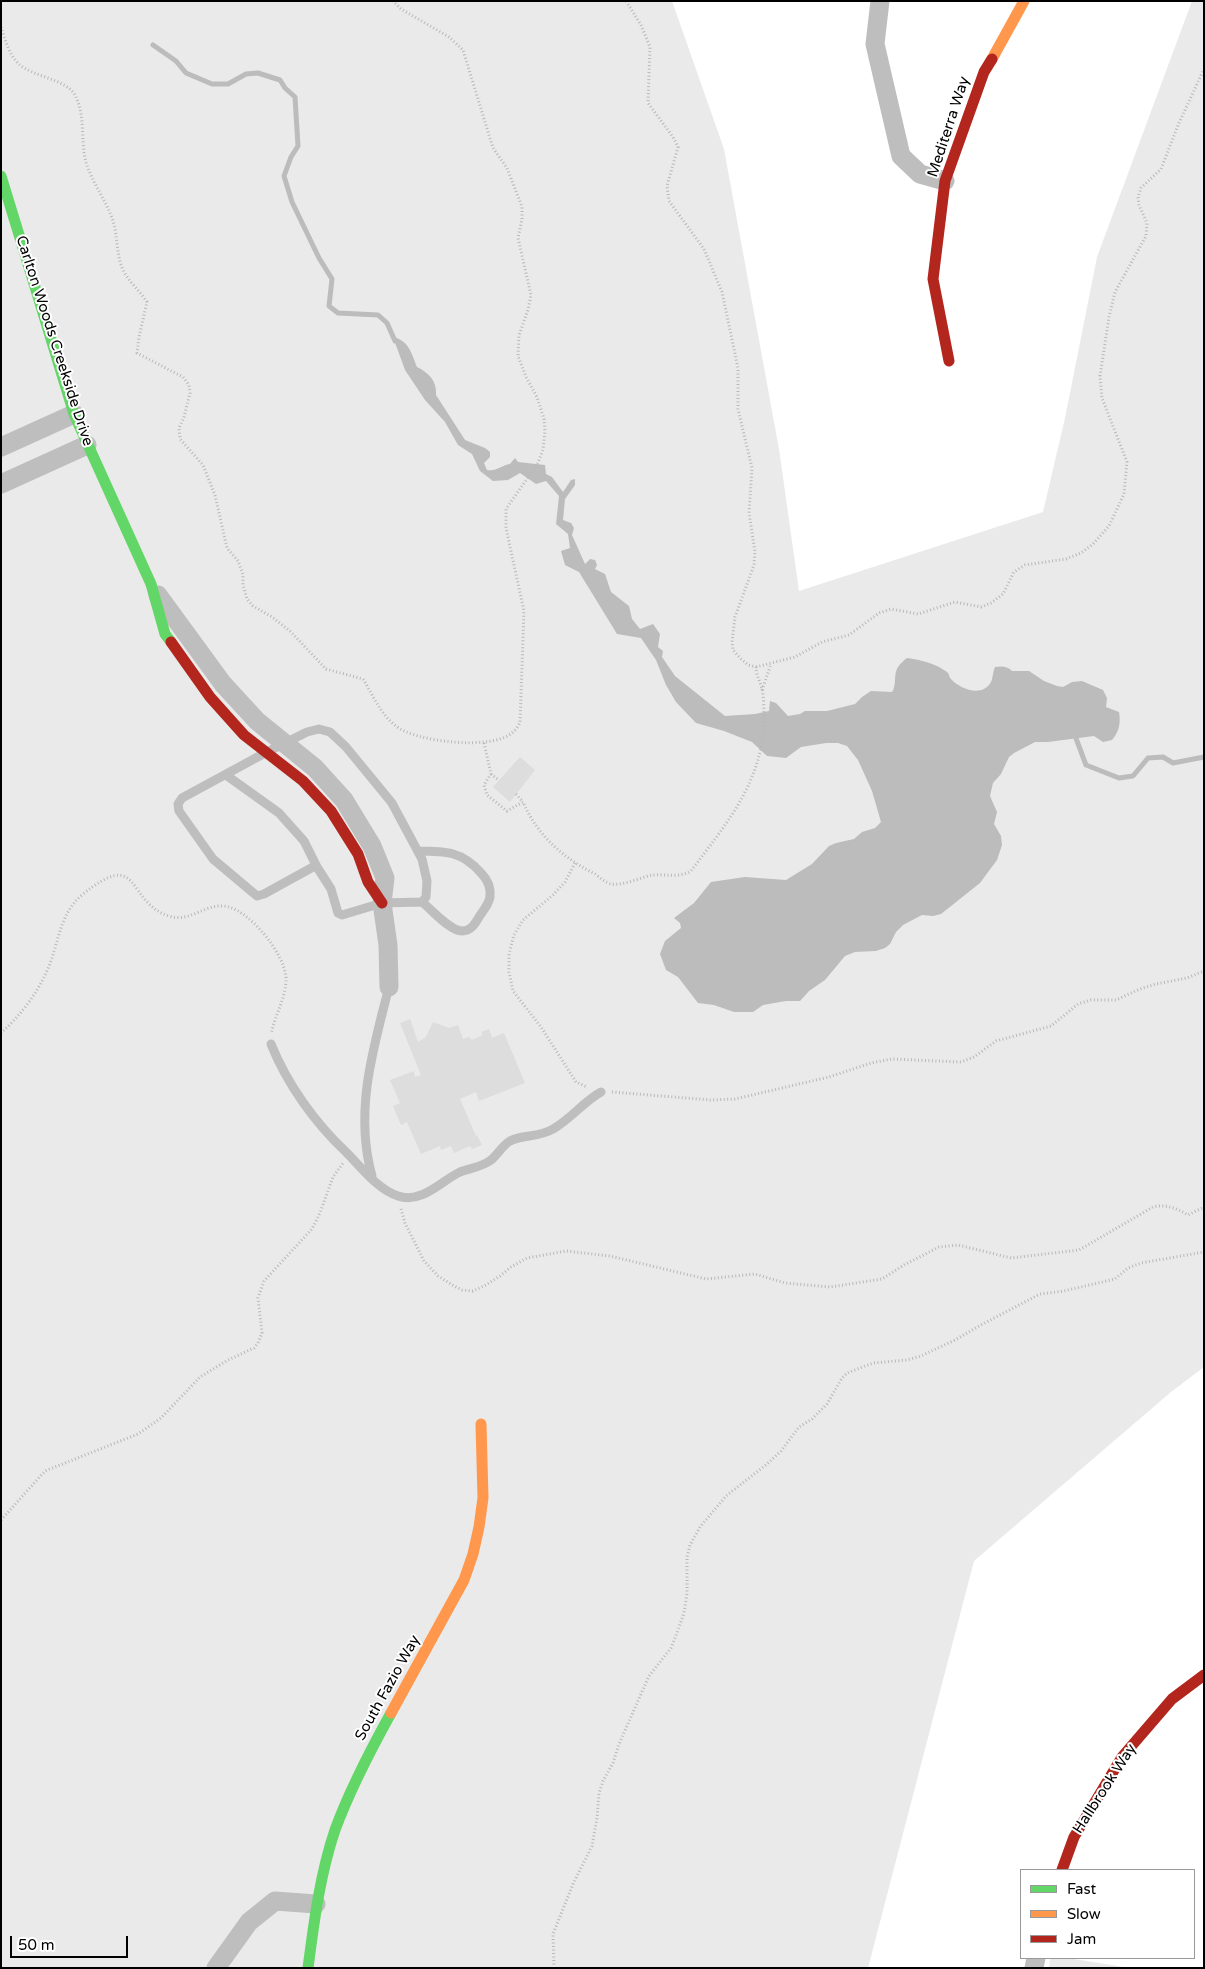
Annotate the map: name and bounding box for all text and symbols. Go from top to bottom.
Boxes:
street label: Mediterra Way [924,74,974,180]
street label: Carlton Woods Creekside Drive [11,234,97,448]
street label: South Fazio Way [352,1632,424,1744]
street label: Hallbrook Way [1069,1741,1141,1837]
legend [1020,1869,1195,1959]
text: Fast [1067,1880,1096,1898]
text: Slow [1067,1905,1101,1923]
scale bar [12,1926,130,1958]
text: Jam [1067,1930,1096,1948]
text: 50 m [18,1936,55,1954]

